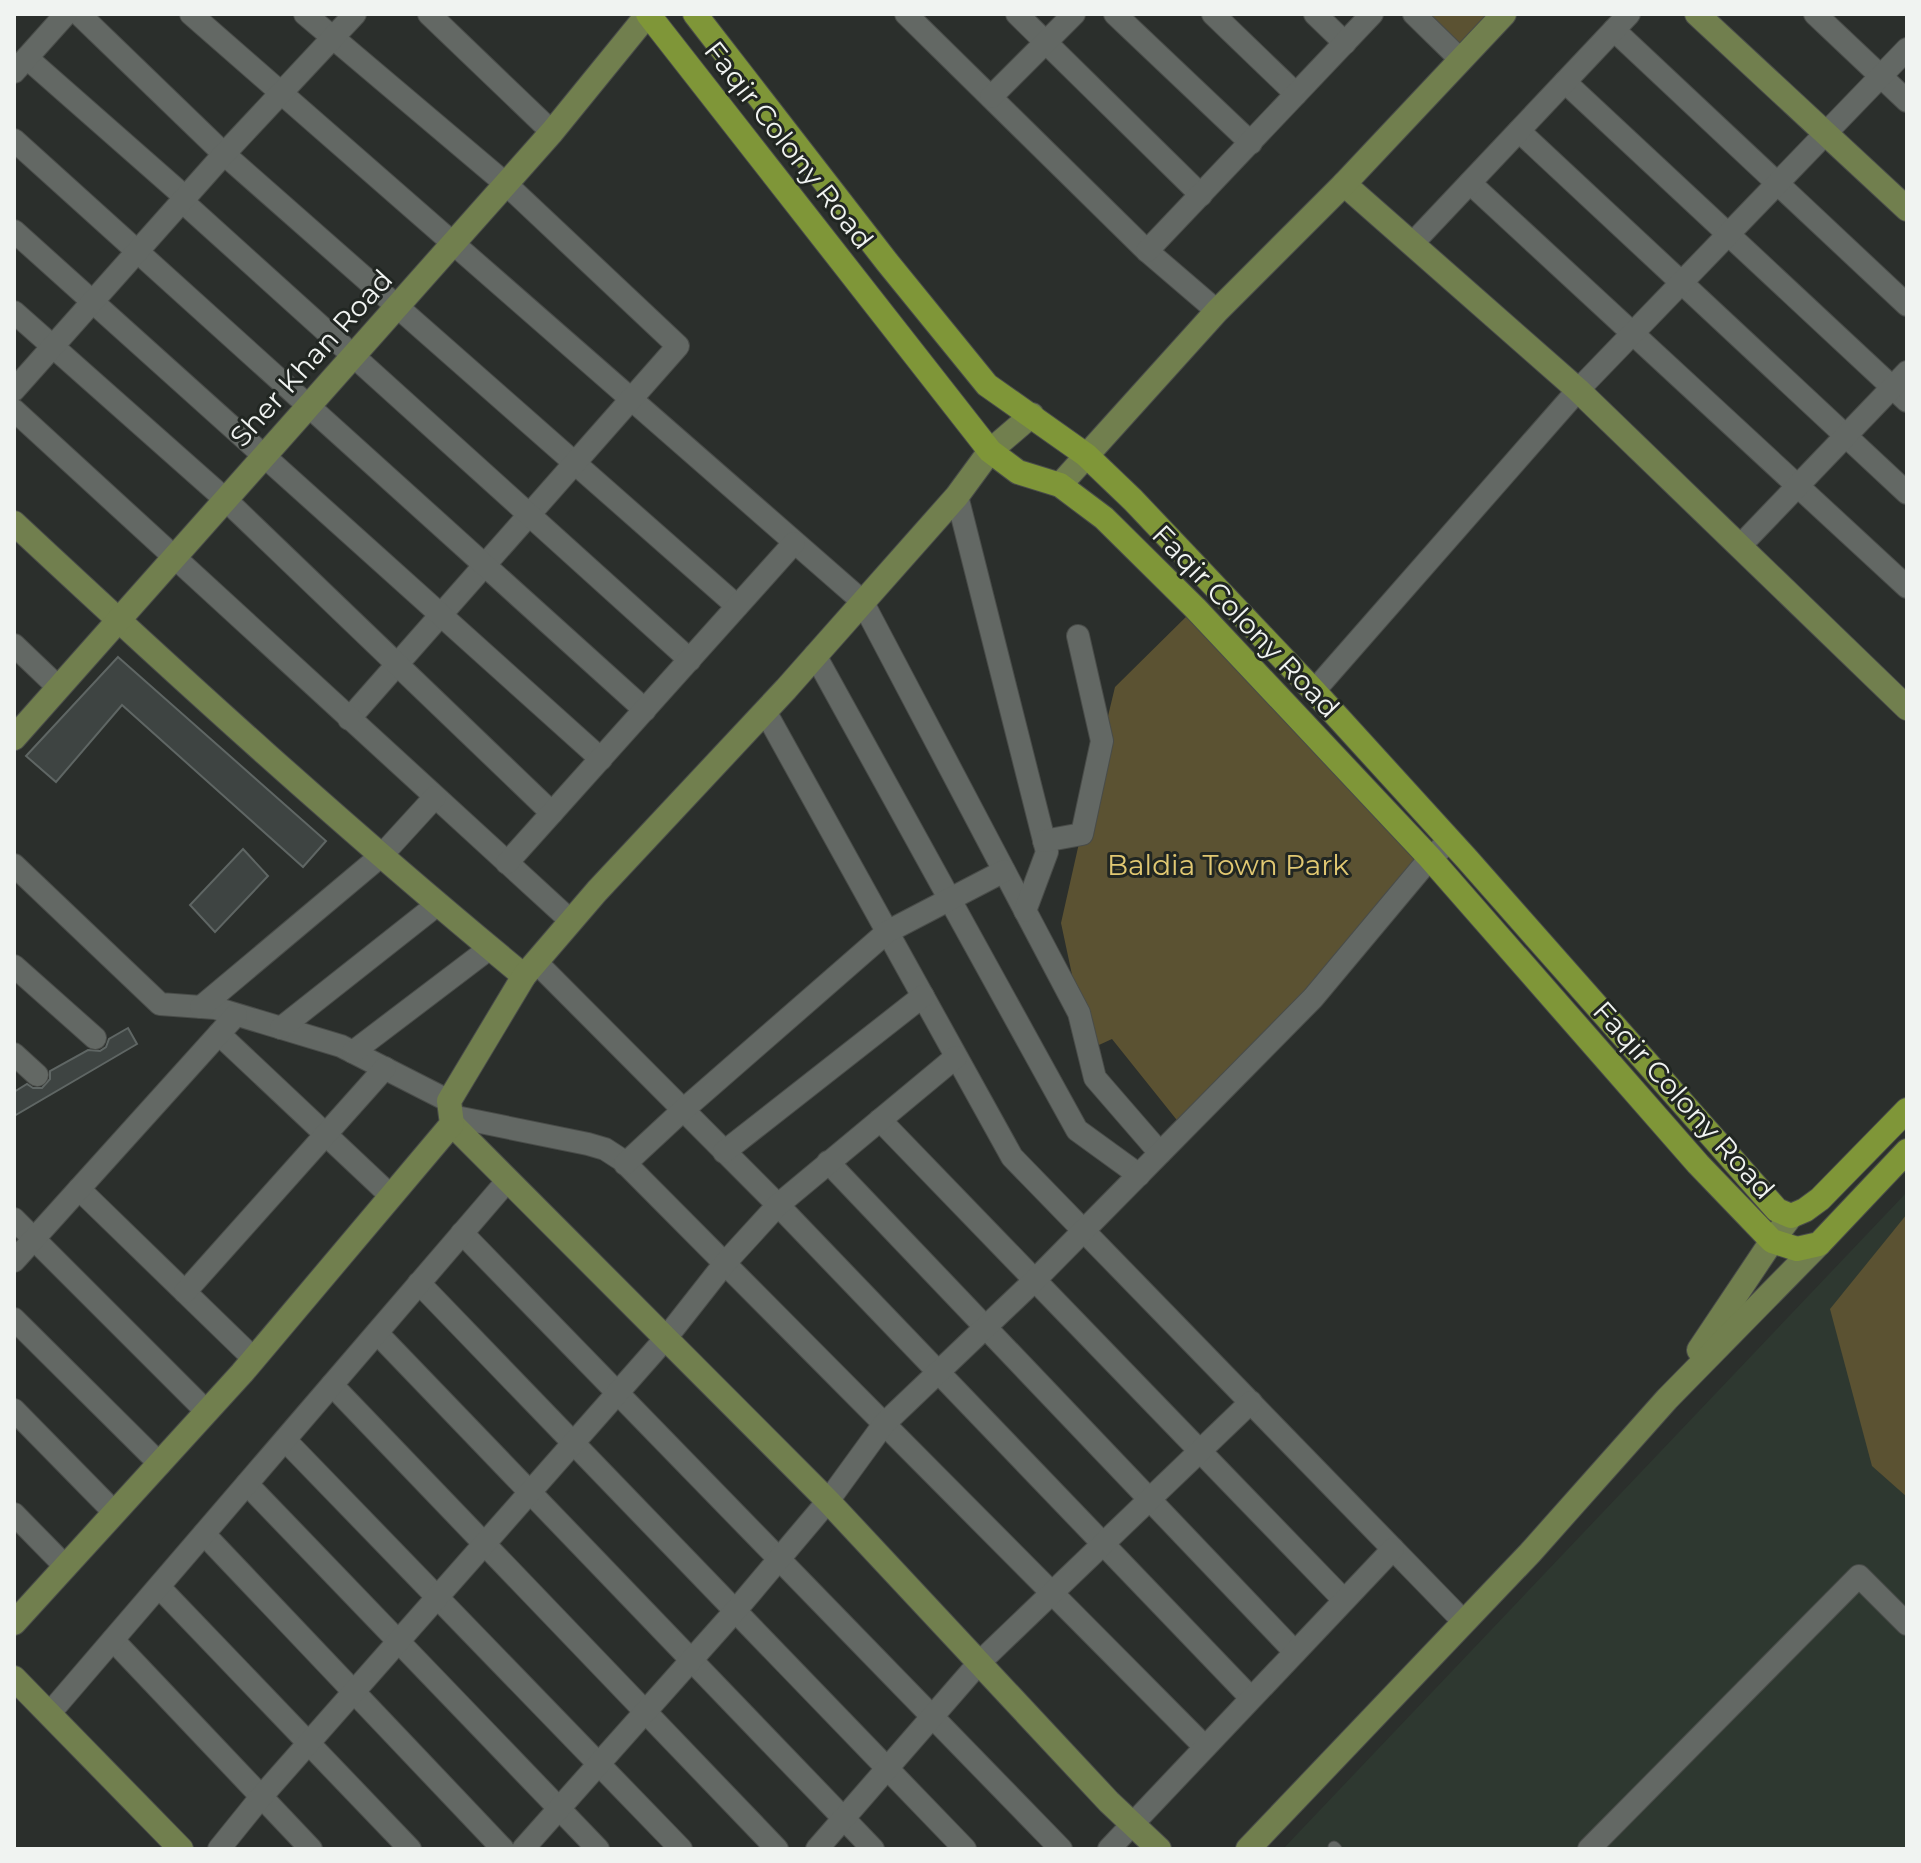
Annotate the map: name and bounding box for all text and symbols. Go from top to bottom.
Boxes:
street label: Faqir Colony Road [697,34,881,256]
street label: Sher Khan Road [223,262,399,454]
street label: Faqir Colony Road [1145,518,1347,724]
park label: Baldia Town Park [1107,848,1349,882]
street label: Faqir Colony Road [1586,994,1782,1206]

